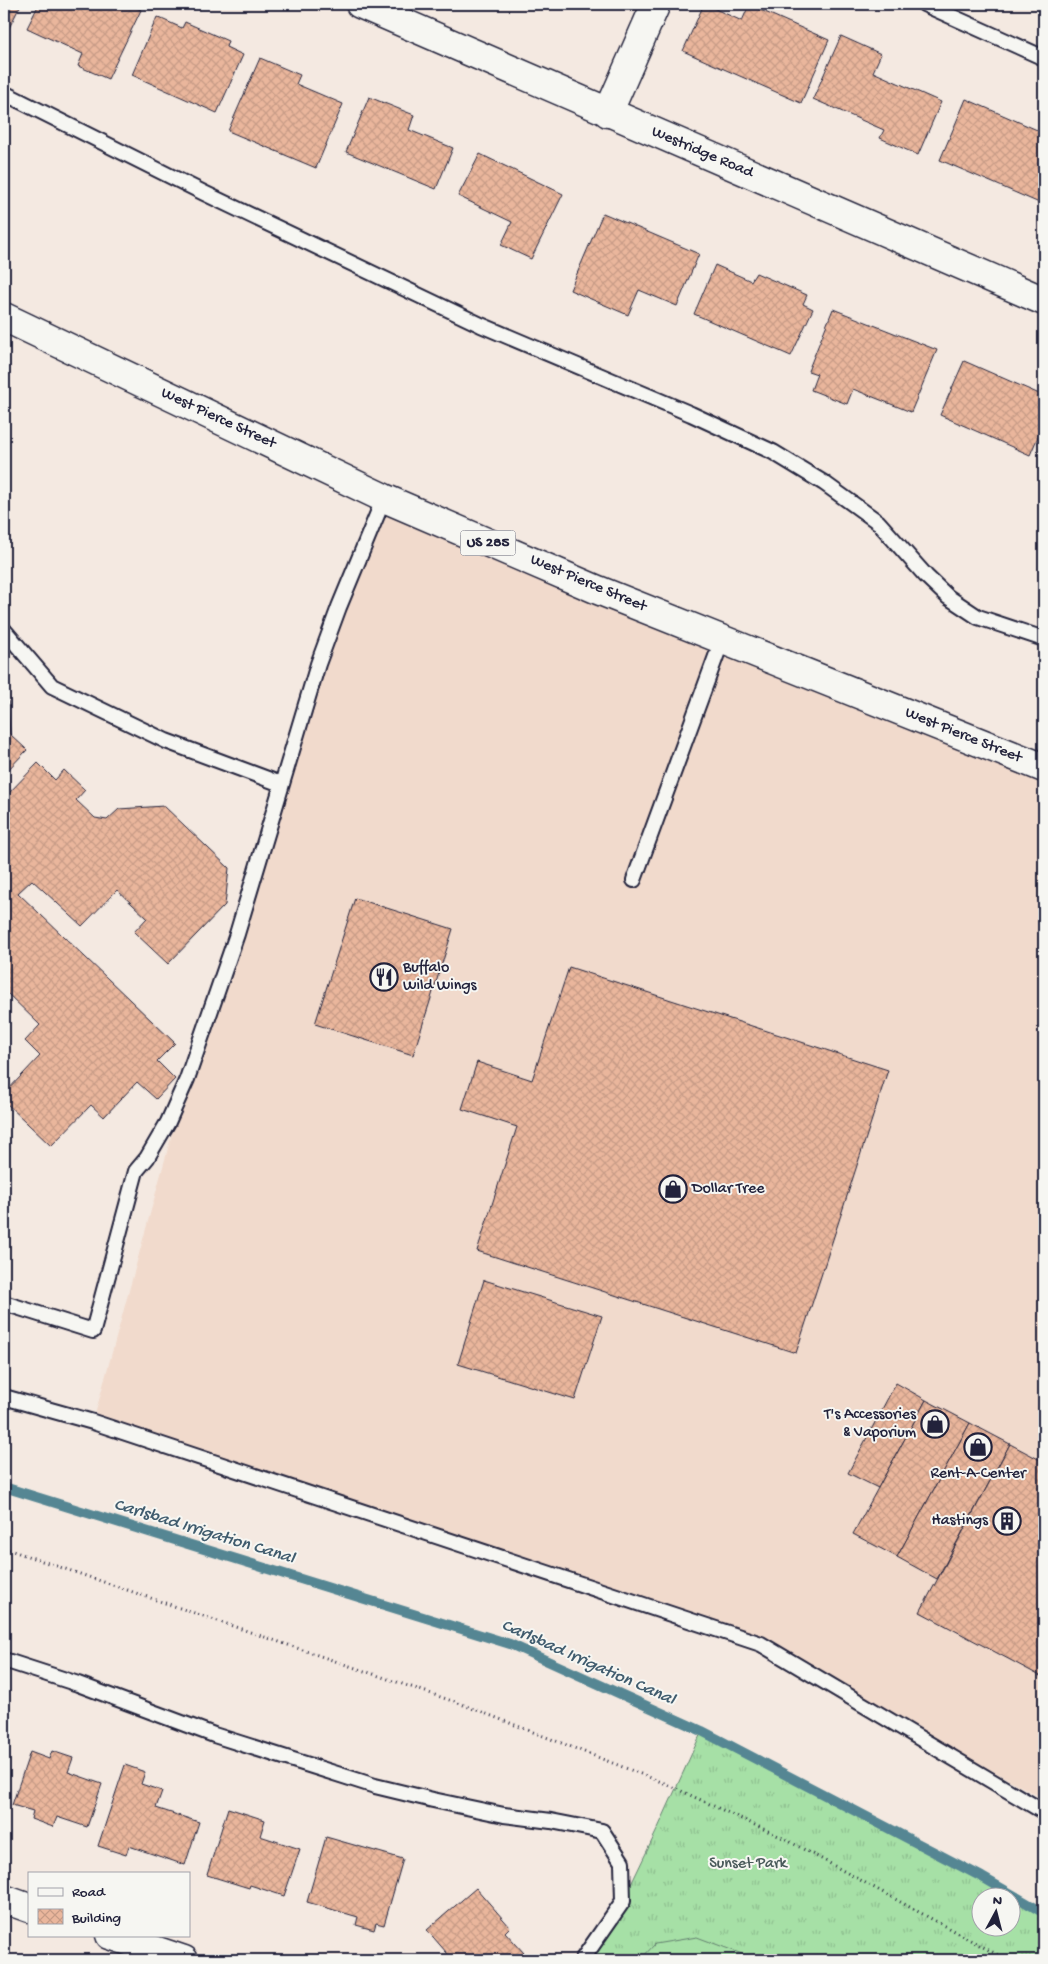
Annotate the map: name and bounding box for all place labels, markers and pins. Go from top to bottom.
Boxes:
place label: Buffalo Wild Wings [402,959,478,996]
restaurant icon: Buffalo Wild Wings [369,962,399,992]
shop icon: Dollar Tree [658,1174,688,1204]
place label: Dollar Tree [691,1180,765,1199]
place label: T's Accessories & Vaporium [823,1406,917,1443]
shop icon: T's Accessories & Vaporium [920,1409,950,1439]
shop icon: Rent-A-Center [963,1432,993,1462]
place label: Rent-A-Center [930,1465,1027,1484]
building icon: Hastings [992,1506,1022,1536]
place label: Hastings [932,1512,989,1531]

